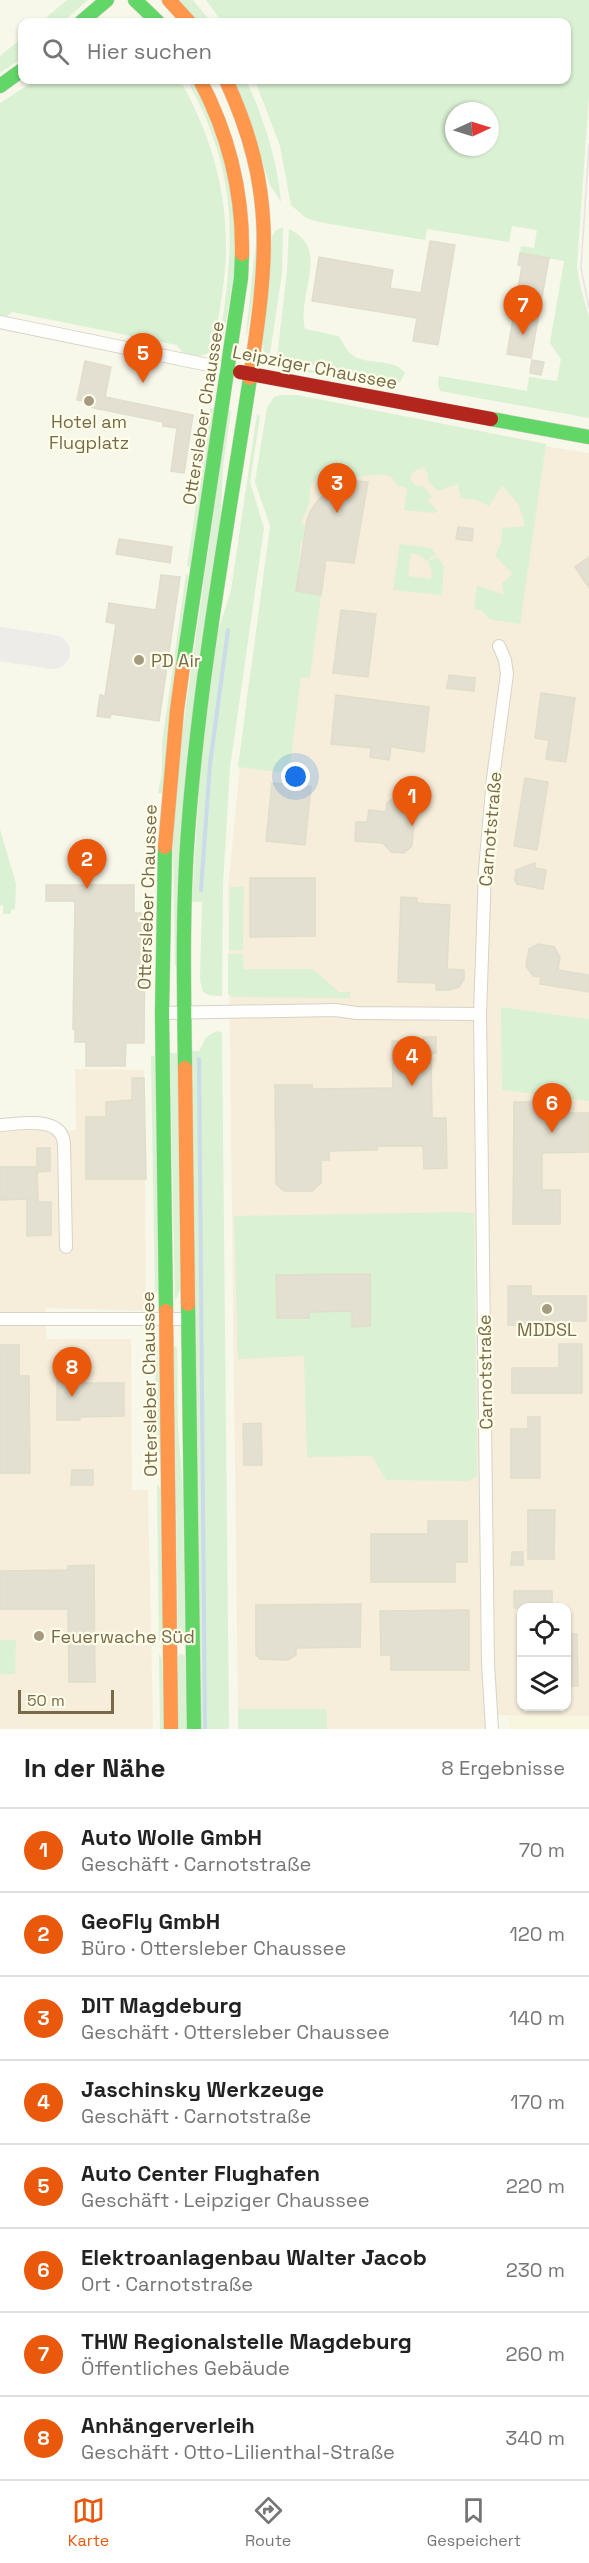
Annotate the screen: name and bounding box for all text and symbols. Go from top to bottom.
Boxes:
search box [18,18,571,84]
icon: search [39,35,72,68]
text: Hier suchen [87,37,212,65]
north arrow [445,102,499,156]
pin: 7 [504,286,542,335]
street label: Ottersleber Chaussee [177,320,229,506]
pin: 5 [124,334,162,383]
street label: Leipziger Chaussee [231,340,399,394]
marker: Hotel am Flugplatz [82,394,96,408]
place label: Hotel am Flugplatz [49,410,129,454]
pin: 3 [318,464,356,513]
place label: PD Air [151,649,201,672]
marker: PD Air [132,653,146,667]
your location [281,762,310,791]
street label: Carnotstraße [474,771,506,887]
pin: 1 [392,776,432,826]
street label: Ottersleber Chaussee [132,804,162,990]
pin: 2 [68,840,106,889]
pin: 4 [392,1036,432,1086]
pin: 6 [532,1084,572,1133]
street label: Ottersleber Chaussee [136,1291,162,1477]
marker: MDDSL [540,1302,554,1316]
street label: Carnotstraße [472,1314,498,1430]
place label: MDDSL [517,1318,577,1341]
pin: 8 [52,1348,92,1397]
map controls [517,1603,571,1711]
button: locate [517,1603,571,1657]
place label: Feuerwache Süd [51,1625,195,1648]
marker: Feuerwache Süd [32,1629,46,1643]
button: layers [517,1657,571,1711]
scale bar [18,1687,114,1714]
text: 50 m [27,1690,65,1711]
text: In der Nähe [24,1751,165,1785]
text: 8 Ergebnisse [441,1755,565,1781]
text: Auto Wolle GmbH [81,1823,262,1851]
text: 1 [39,1837,48,1863]
text: 70 m [519,1837,565,1863]
text: Geschäft · Carnotstraße [81,1851,311,1877]
text: GeoFly GmbH [81,1907,220,1935]
text: 2 [38,1921,49,1947]
text: 120 m [509,1921,565,1947]
text: Büro · Ottersleber Chaussee [81,1935,346,1961]
text: DIT Magdeburg [81,1991,242,2019]
text: 3 [37,2005,50,2031]
text: 140 m [509,2005,565,2031]
text: Geschäft · Ottersleber Chaussee [81,2019,390,2045]
text: Jaschinsky Werkzeuge [81,2075,324,2103]
text: 4 [37,2089,50,2115]
text: 170 m [510,2089,565,2115]
text: Geschäft · Carnotstraße [81,2103,311,2129]
text: Auto Center Flughafen [81,2159,320,2187]
text: 5 [38,2173,50,2199]
text: 220 m [506,2173,565,2199]
text: Geschäft · Leipziger Chaussee [81,2187,370,2213]
text: Elektroanlagenbau Walter Jacob [81,2243,427,2271]
text: 6 [37,2257,50,2283]
text: 230 m [506,2257,565,2283]
text: Ort · Carnotstraße [81,2271,253,2297]
text: THW Regionalstelle Magdeburg [81,2327,412,2355]
text: 7 [38,2341,49,2367]
text: 260 m [506,2341,565,2367]
text: Öffentliches Gebäude [81,2355,290,2381]
text: Anhängerverleih [81,2411,255,2439]
text: 8 [38,2425,50,2451]
text: 340 m [505,2425,565,2451]
text: Geschäft · Otto-Lilienthal-Straße [81,2439,395,2465]
tab: Karte [68,2494,109,2551]
tab: Route [245,2494,291,2551]
tab: Gespeichert [427,2494,521,2551]

